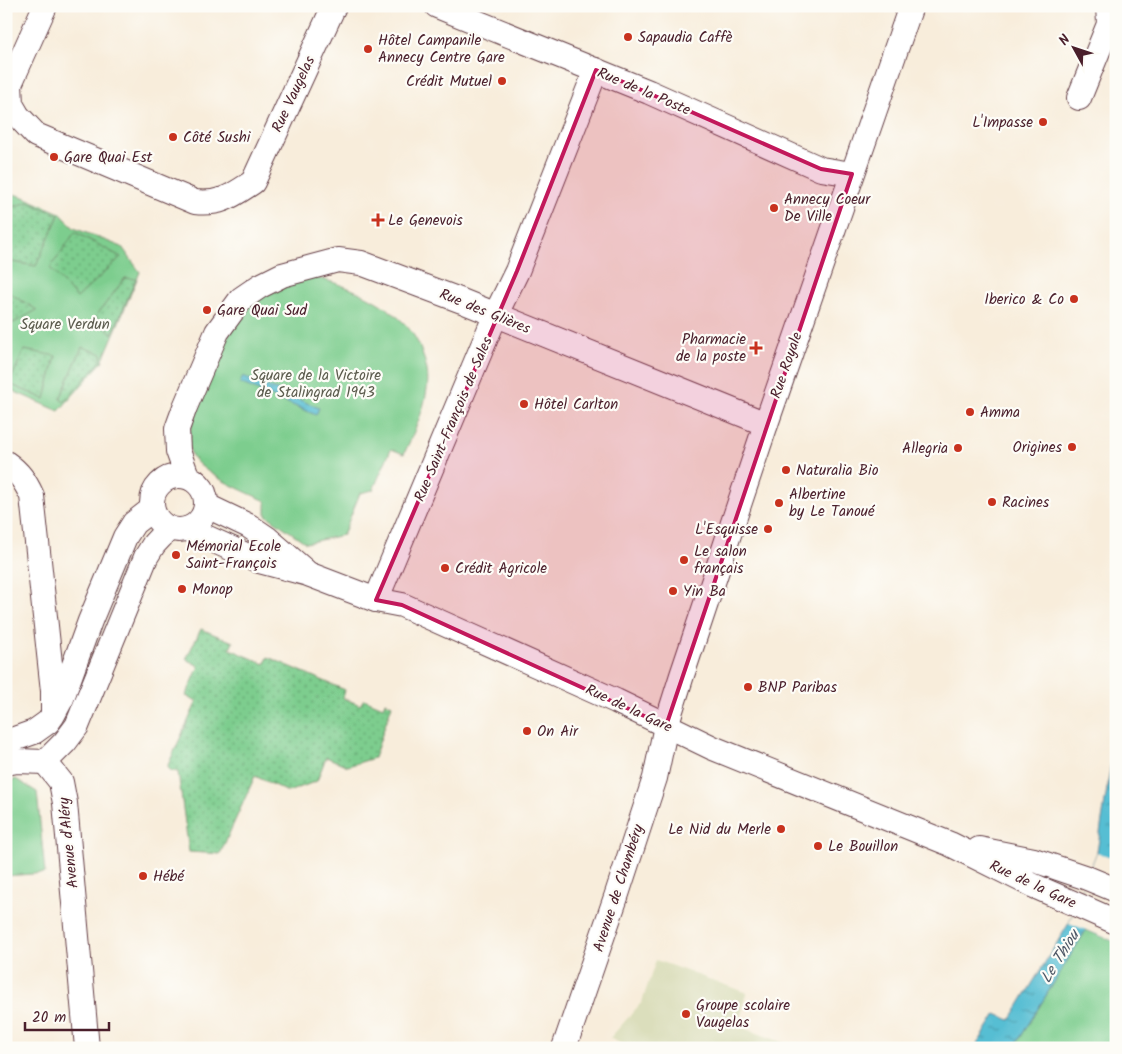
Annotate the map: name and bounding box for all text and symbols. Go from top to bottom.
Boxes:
north arrow [1050,22,1100,72]
place label: Sapaudia Caffè [638,26,733,50]
place label: Hôtel Campanile Annecy Centre Gare [378,29,505,70]
text: N [1054,30,1076,51]
marker: Sapaudia Caffè [622,31,634,43]
marker: Hôtel Campanile Annecy Centre Gare [362,43,374,55]
street label: Rue Vaugelas [266,52,322,137]
street label: Rue de la Poste [593,61,694,123]
place label: Crédit Mutuel [406,70,492,94]
marker: Crédit Mutuel [496,75,508,87]
place label: L'Impasse [972,111,1033,135]
marker: L'Impasse [1037,116,1049,128]
place label: Côté Sushi [183,126,252,150]
marker: Côté Sushi [167,131,179,143]
place label: Gare Quai Est [64,146,153,170]
marker: Gare Quai Est [48,151,60,163]
place label: Annecy Coeur De Ville [784,188,871,229]
marker: Annecy Coeur De Ville [768,202,780,214]
place label: Le Genevois [388,209,463,233]
marker: Le Genevois [372,214,384,226]
street label: Rue des Glières [435,283,534,341]
place label: Iberico & Co [984,288,1064,312]
marker: Iberico & Co [1068,293,1080,305]
place label: Gare Quai Sud [217,299,308,323]
marker: Gare Quai Sud [201,304,213,316]
park label: Square Verdun [20,313,110,337]
place label: Pharmacie de la poste [676,328,746,369]
street label: Rue Royale [764,329,810,402]
street label: Rue Saint-François de Sales [408,333,500,506]
marker: Pharmacie de la poste [750,342,762,354]
park label: Square de la Victoire de Stalingrad 1943 [251,364,381,405]
place label: Hôtel Carlton [534,393,618,417]
marker: Hôtel Carlton [518,398,530,410]
place label: Amma [980,401,1020,425]
marker: Amma [964,406,976,418]
place label: Origines [1012,436,1063,460]
place label: Allegria [902,437,948,461]
marker: Origines [1066,441,1078,453]
marker: Allegria [952,442,964,454]
place label: Naturalia Bio [796,459,879,483]
marker: Naturalia Bio [780,464,792,476]
place label: Albertine by Le Tanoué [789,483,876,524]
place label: Racines [1002,491,1050,515]
marker: Racines [986,496,998,508]
marker: Albertine by Le Tanoué [773,497,785,509]
place label: L'Esquisse [695,518,758,542]
marker: L'Esquisse [762,523,774,535]
place label: Mémorial Ecole Saint-François [186,535,281,576]
place label: Le salon français [694,540,747,581]
marker: Mémorial Ecole Saint-François [170,549,182,561]
marker: Le salon français [678,554,690,566]
place label: Crédit Agricole [455,557,547,581]
marker: Crédit Agricole [439,562,451,574]
place label: Monop [192,578,233,602]
place label: Yin Ba [683,580,726,604]
marker: Monop [176,583,188,595]
marker: Yin Ba [667,585,679,597]
place label: BNP Paribas [758,676,837,700]
street label: Rue de la Gare [581,678,676,740]
marker: BNP Paribas [742,681,754,693]
place label: On Air [537,720,579,744]
marker: On Air [521,725,533,737]
street label: Avenue d'Aléry [52,795,86,890]
place label: Le Nid du Merle [668,818,771,842]
street label: Avenue de Chambéry [587,821,651,955]
marker: Le Nid du Merle [775,823,787,835]
place label: Le Bouillon [828,835,898,859]
marker: Le Bouillon [812,840,824,852]
street label: Rue de la Gare [985,854,1080,916]
place label: Hébé [153,865,185,889]
marker: Hébé [137,870,149,882]
water label: Le Thiou [1034,924,1088,988]
place label: Groupe scolaire Vaugelas [696,994,790,1035]
scale bar [25,999,109,1031]
text: 20 m [32,1006,66,1030]
marker: Groupe scolaire Vaugelas [680,1008,692,1020]

